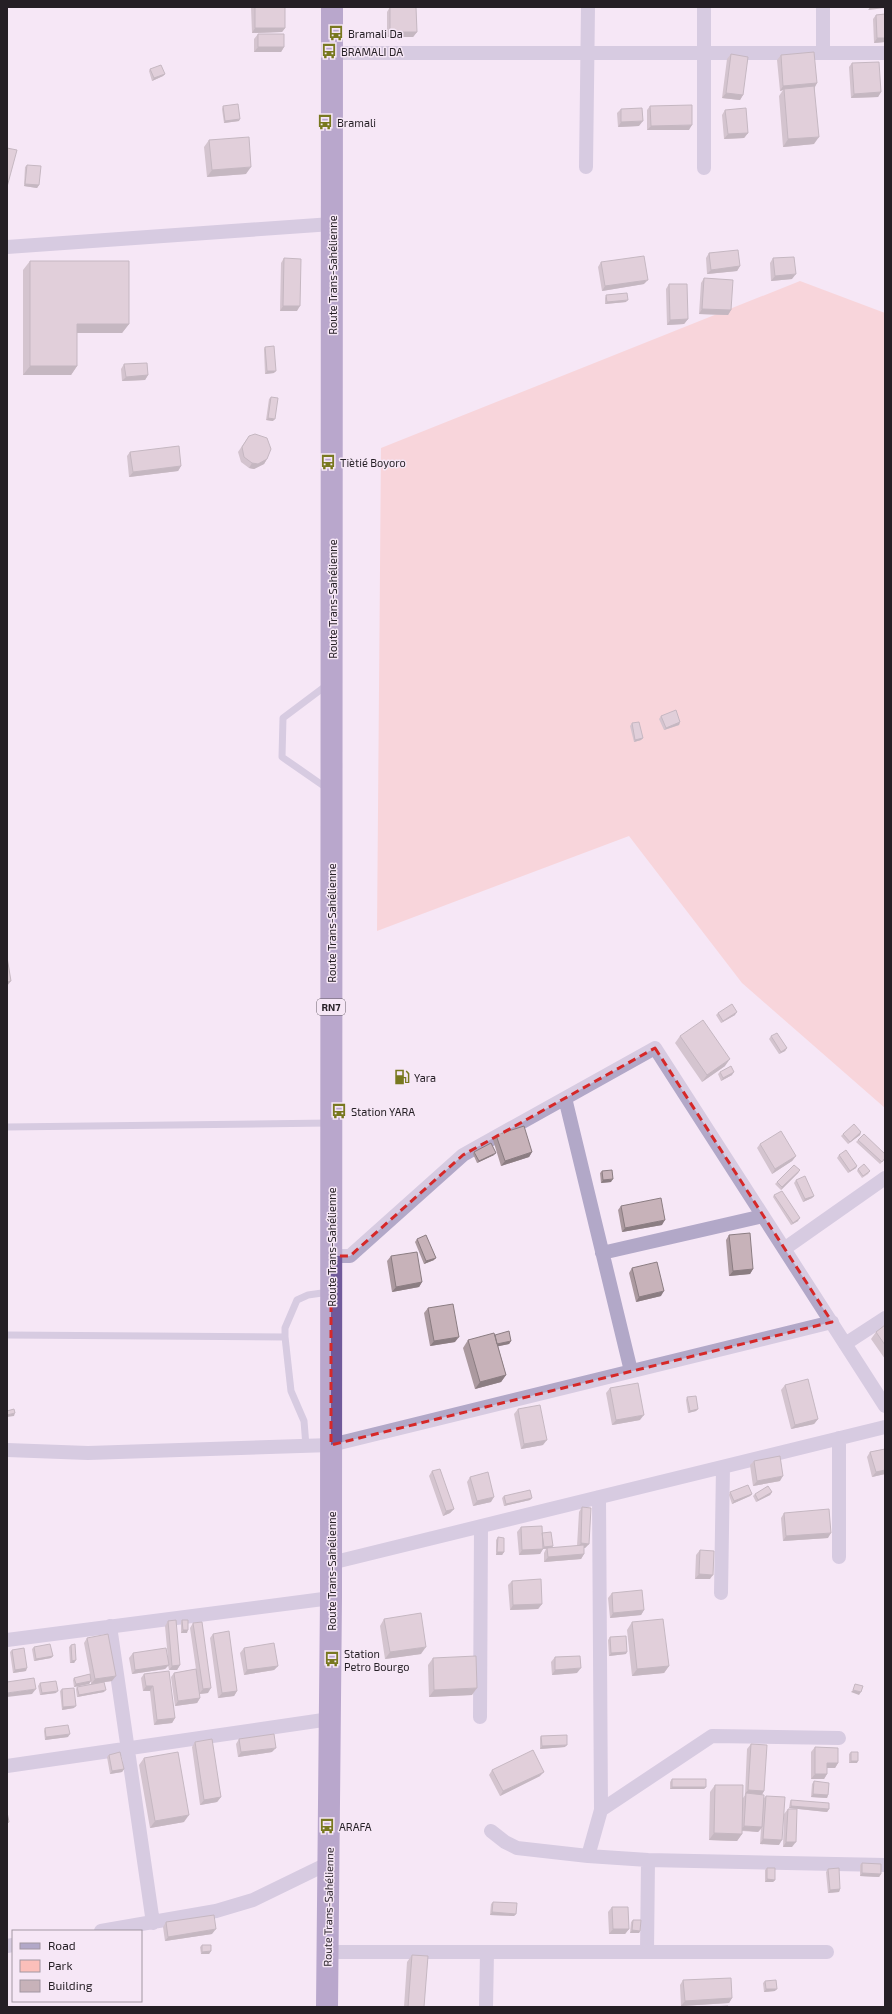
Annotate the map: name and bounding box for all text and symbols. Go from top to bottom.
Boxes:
bus stop icon: Bramali Da [327,24,345,42]
place label: Bramali Da [348,27,403,40]
bus stop icon: BRAMALI DA [320,42,338,60]
place label: BRAMALI DA [341,45,403,58]
bus stop icon: Bramali [316,113,334,131]
place label: Bramali [337,116,376,129]
street label: Route Trans-Sahélienne [326,215,339,335]
bus stop icon: Tiètié Boyoro [319,453,337,471]
place label: Tiètié Boyoro [340,456,406,469]
street label: Route Trans-Sahélienne [326,539,339,659]
street label: Route Trans-Sahélienne [325,863,338,983]
road number: RN7 [317,999,345,1015]
fuel station icon: Yara [393,1068,411,1086]
place label: Yara [414,1071,436,1084]
bus stop icon: Station YARA [330,1102,348,1120]
place label: Station YARA [351,1105,415,1118]
street label: Route Trans-Sahélienne [325,1187,338,1307]
street label: Route Trans-Sahélienne [325,1511,338,1631]
place label: Station Petro Bourgo [344,1647,410,1673]
bus stop icon: Station Petro Bourgo [323,1650,341,1668]
bus stop icon: ARAFA [318,1817,336,1835]
place label: ARAFA [339,1820,372,1833]
street label: Route Trans-Sahélienne [320,1847,336,1967]
legend [12,1930,142,2002]
text: Road [48,1938,76,1952]
text: Park [48,1958,73,1972]
text: Building [48,1978,93,1992]

